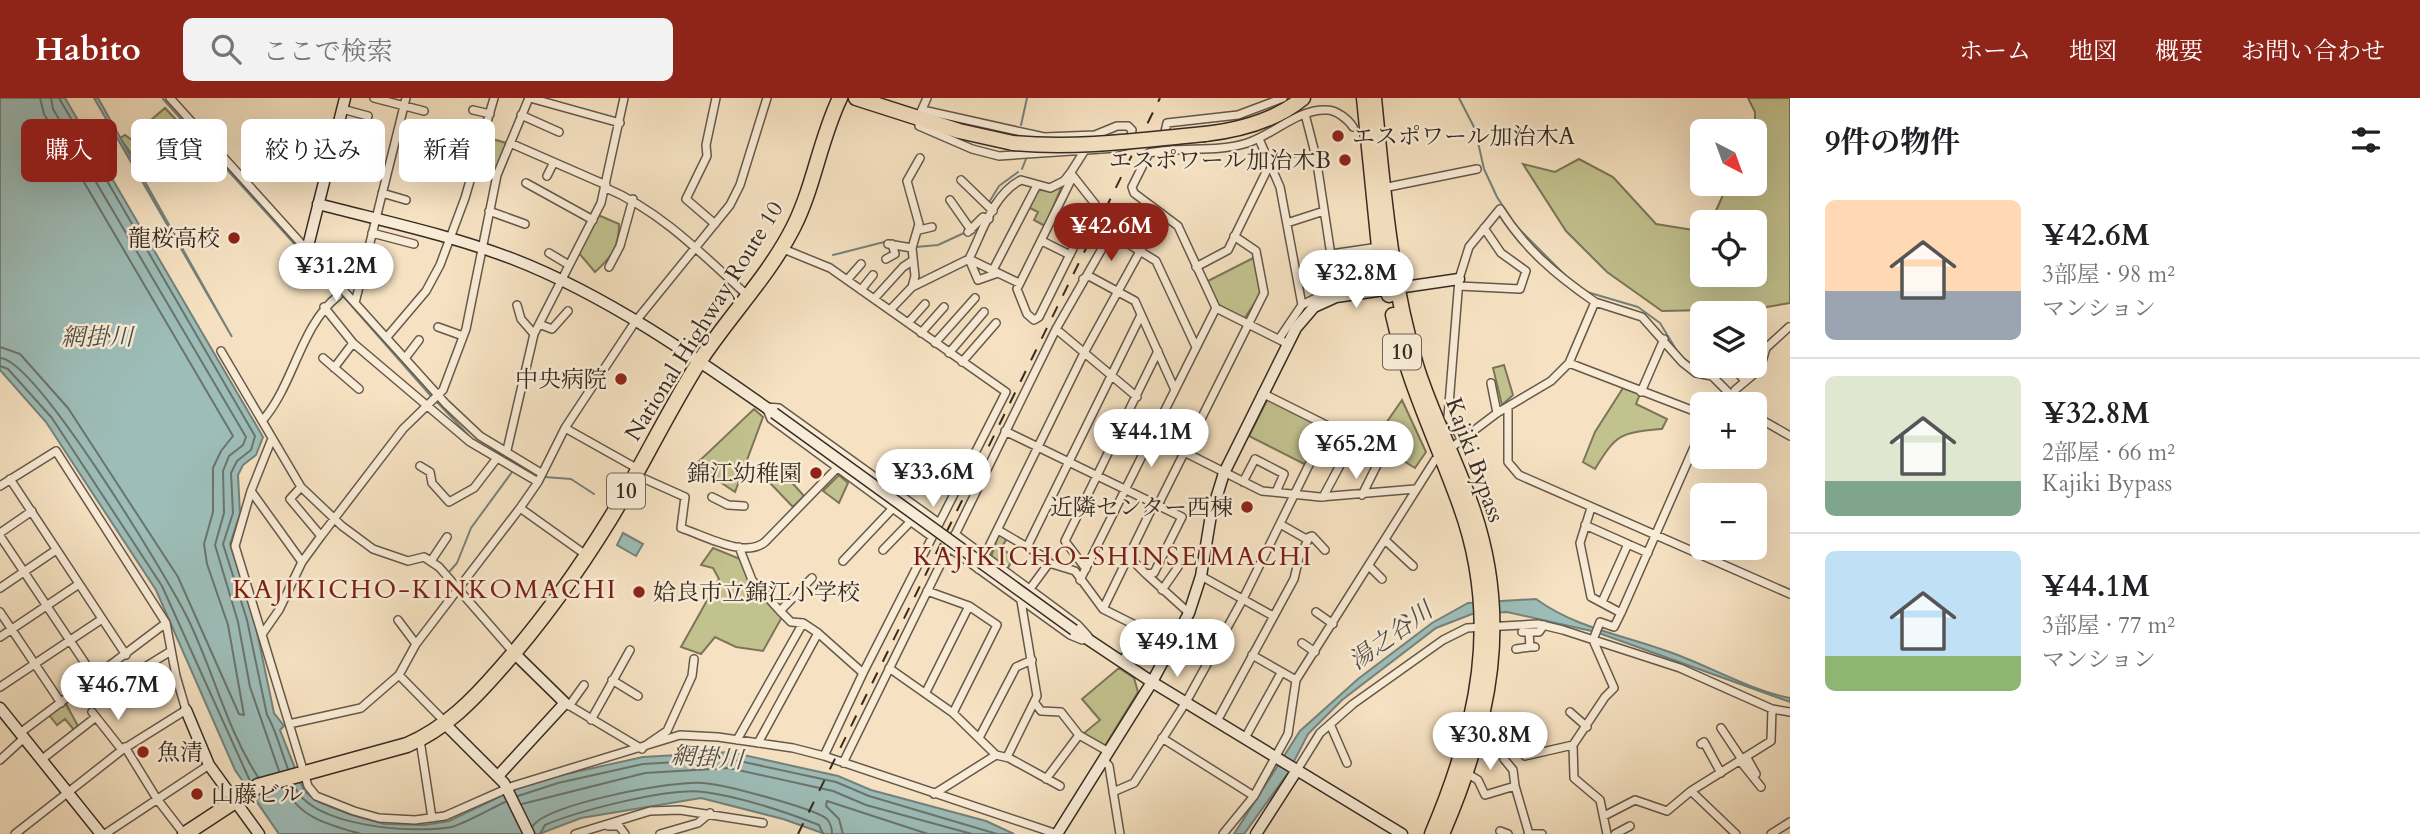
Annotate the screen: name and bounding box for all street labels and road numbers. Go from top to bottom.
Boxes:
street label: National Highway Route 10 [617,195,791,447]
road number: 10 [1383,334,1421,370]
street label: Kajiki Bypass [1438,393,1512,527]
road number: 10 [607,474,645,508]

